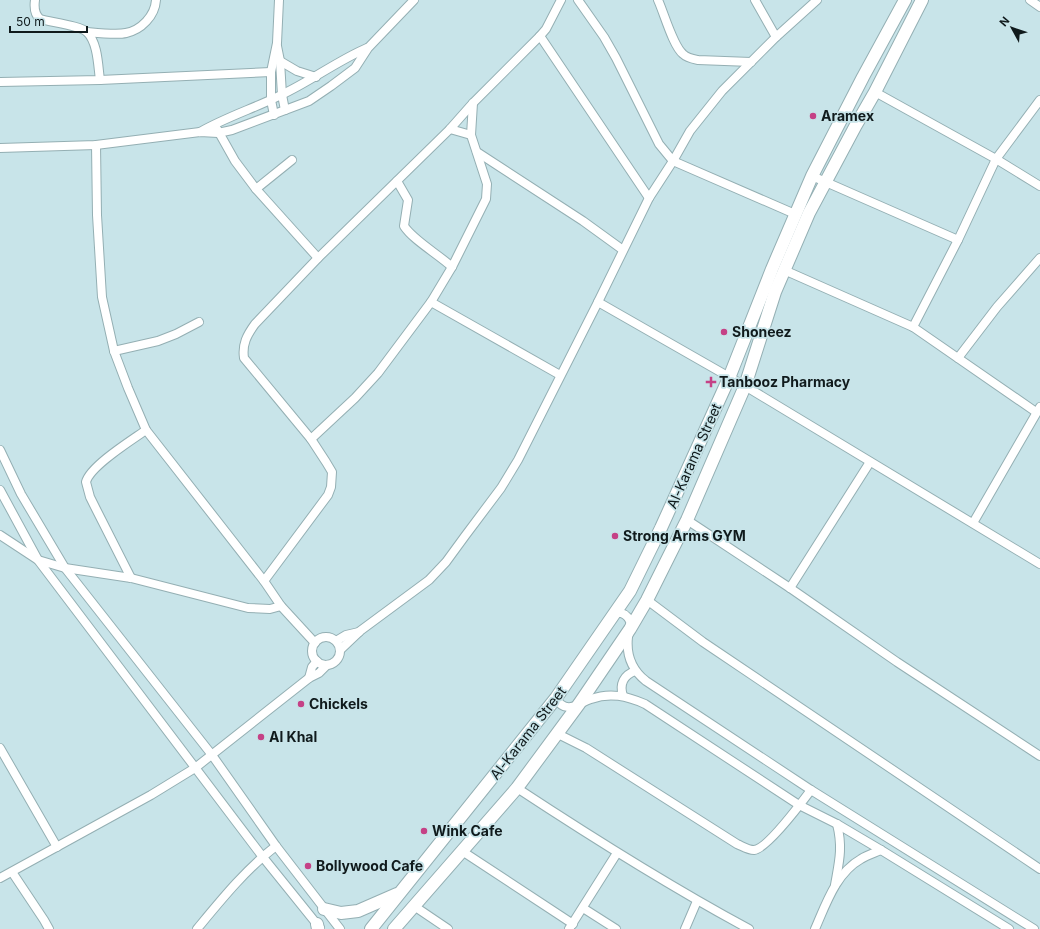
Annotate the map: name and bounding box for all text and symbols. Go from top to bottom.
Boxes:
scale bar [10,8,87,34]
north arrow [992,8,1032,48]
text: 50 m [16,14,45,29]
text: N [996,14,1012,29]
place label: Aramex [821,107,874,124]
marker: Aramex [808,111,818,121]
place label: Shoneez [732,323,792,340]
marker: Shoneez [719,327,729,337]
place label: Tanbooz Pharmacy [719,373,851,390]
marker: Tanbooz Pharmacy [706,377,716,387]
street label: Al-Karama Street [663,400,725,511]
place label: Strong Arms GYM [623,527,746,544]
marker: Strong Arms GYM [610,531,620,541]
street label: Al-Karama Street [486,682,569,783]
place label: Chickels [309,695,368,712]
marker: Chickels [296,699,306,709]
place label: Al Khal [269,728,317,745]
marker: Al Khal [256,732,266,742]
place label: Wink Cafe [432,822,503,839]
marker: Wink Cafe [419,826,429,836]
place label: Bollywood Cafe [316,857,423,874]
marker: Bollywood Cafe [303,861,313,871]

